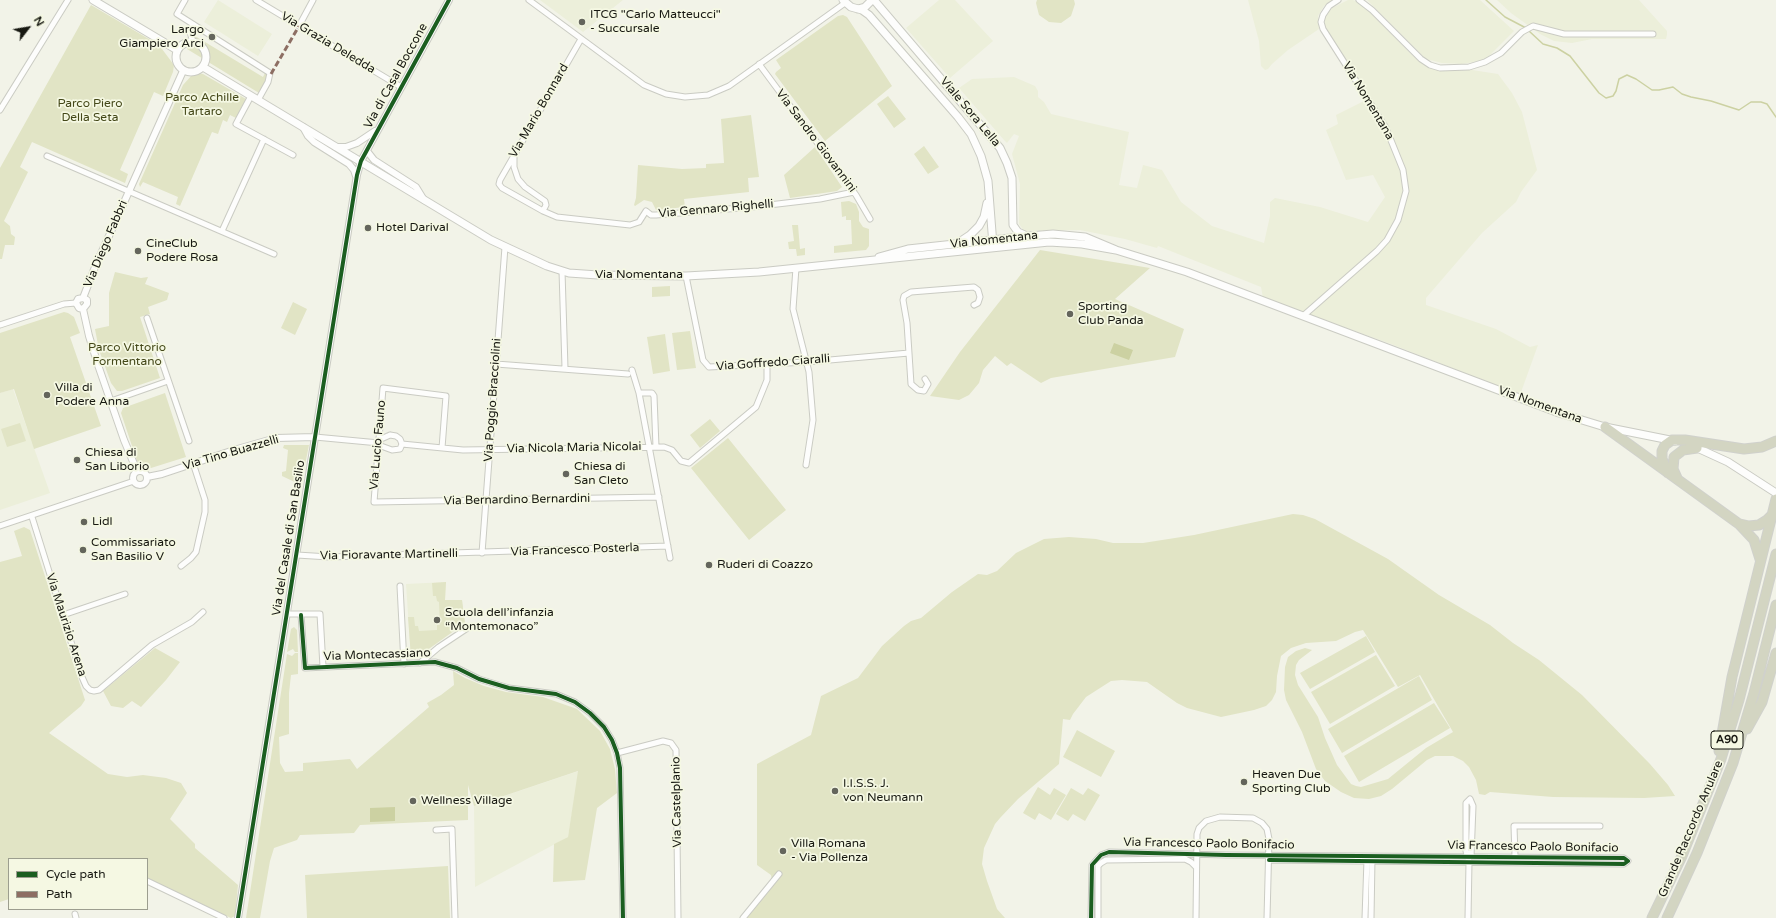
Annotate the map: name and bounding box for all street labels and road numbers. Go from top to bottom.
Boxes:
street label: Via Grazia Deledda [278,9,378,77]
street label: Via di Casal Boccone [361,21,431,131]
street label: Via Nomentana [1339,60,1397,142]
street label: Via Mario Bonnard [506,61,572,161]
street label: Viale Sora Lella [937,74,1003,150]
street label: Via Sandro Giovannini [773,87,859,195]
street label: Via Gennaro Righelli [658,197,774,221]
street label: Via Diego Fabbri [81,198,131,290]
street label: Via Nomentana [949,228,1039,252]
street label: Via Nomentana [595,268,683,282]
street label: Via Poggio Bracciolini [482,338,504,462]
street label: Via Goffredo Ciaralli [716,352,830,374]
street label: Via Nomentana [1496,383,1584,427]
street label: Via Lucio Fauno [367,400,389,490]
street label: Via Tino Buazzelli [181,432,281,474]
street label: Via Nicola Maria Nicolai [507,440,641,456]
street label: Via del Casale di San Basilio [270,459,308,617]
street label: Via Bernardino Bernardini [444,492,590,508]
street label: Via Francesco Posterla [510,541,640,559]
street label: Via Fioravante Martinelli [320,547,458,563]
street label: Via Maurizio Arena [43,572,89,678]
street label: Via Montecassiano [323,646,431,664]
road number: A90 [1711,731,1743,749]
street label: Via Castelplanio [669,756,685,848]
street label: Grande Raccordo Anulare [1656,758,1726,900]
street label: Via Francesco Paolo Bonifacio [1123,835,1295,853]
street label: Via Francesco Paolo Bonifacio [1447,838,1619,856]

